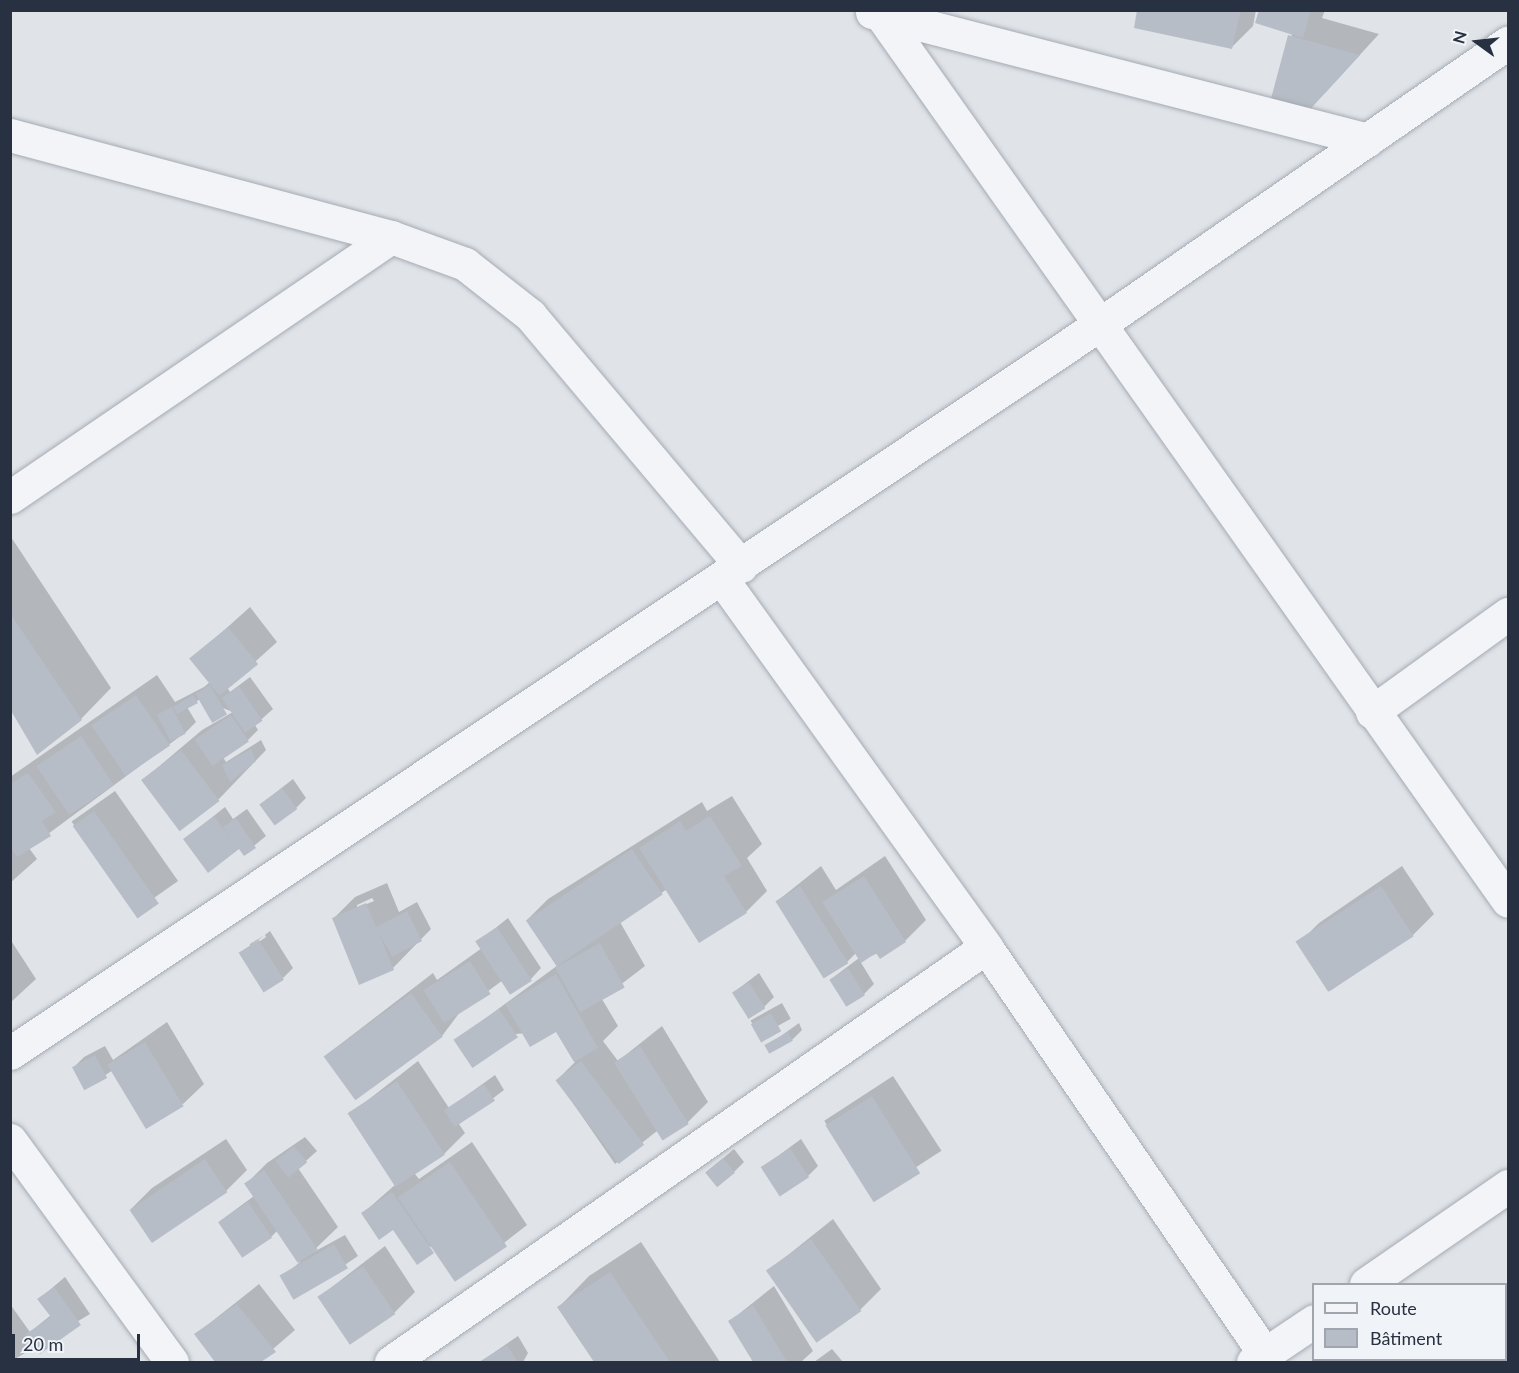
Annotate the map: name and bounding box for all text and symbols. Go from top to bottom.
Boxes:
north arrow [1447,12,1507,72]
text: N [1448,29,1470,46]
legend [1312,1283,1507,1361]
text: Route [1370,1297,1417,1319]
scale bar [15,1322,142,1360]
text: Bâtiment [1370,1327,1442,1349]
text: 20 m [23,1333,63,1355]

